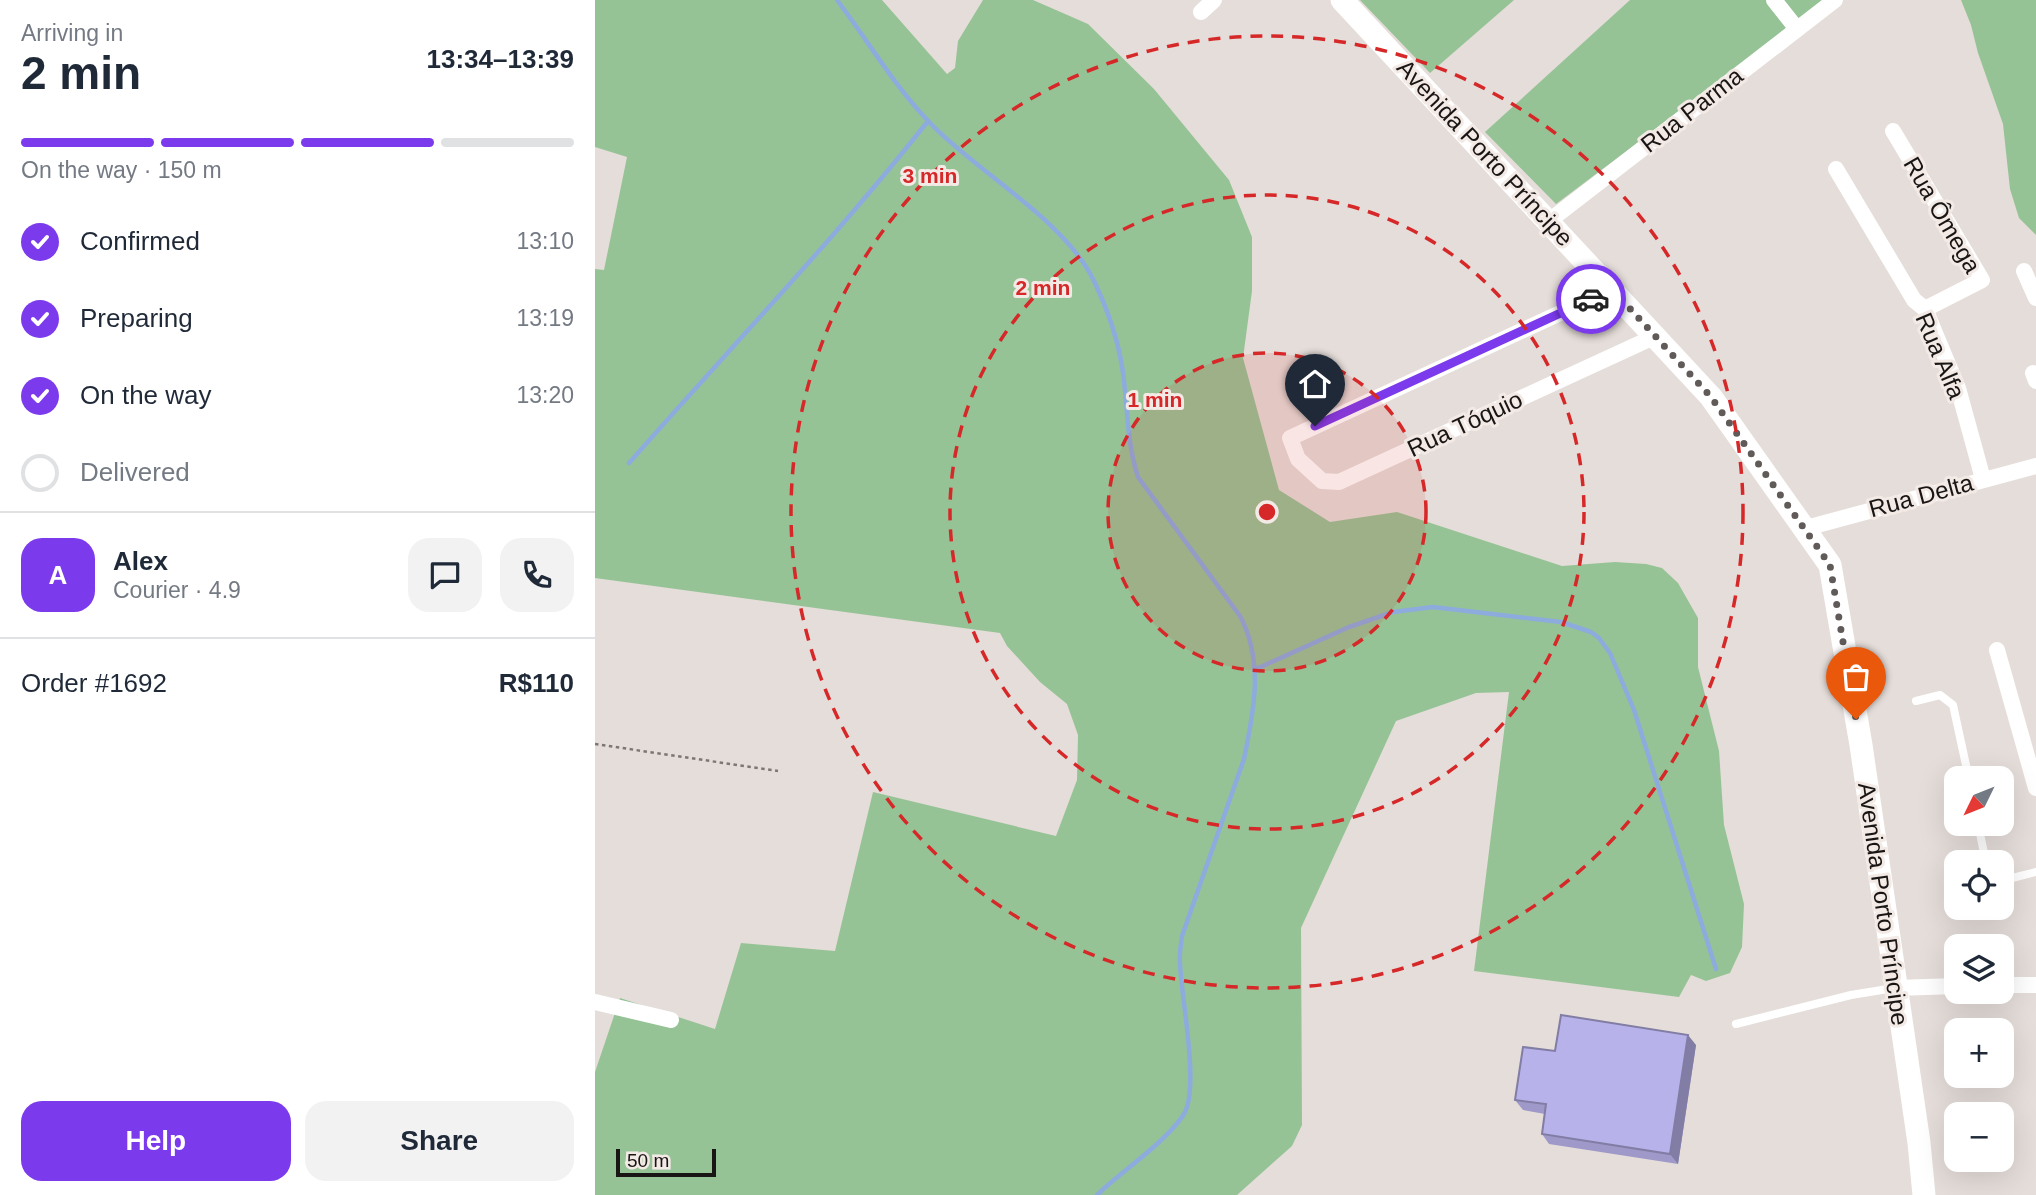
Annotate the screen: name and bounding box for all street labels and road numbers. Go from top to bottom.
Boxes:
street label: Avenida Porto Príncipe [1392,54,1579,251]
street label: Rua Parma [1636,61,1748,158]
street label: Rua Ômega [1898,152,1987,278]
street label: Rua Alfa [1910,309,1971,403]
street label: Rua Tóquio [1403,385,1527,462]
street label: Rua Delta [1866,468,1977,522]
street label: Avenida Porto Príncipe [1853,781,1914,1027]

